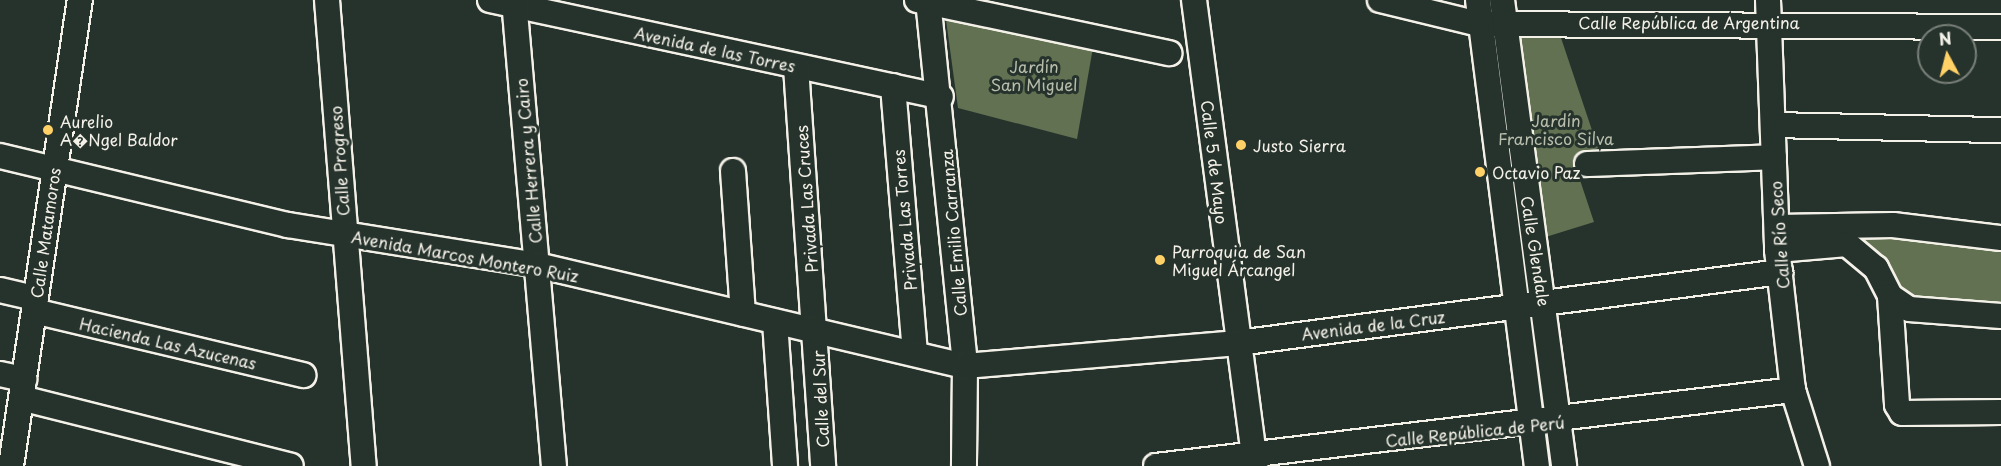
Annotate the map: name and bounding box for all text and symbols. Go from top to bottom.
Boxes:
street label: Calle República de Argentina [1578,12,1800,32]
street label: Avenida de las Torres [633,23,797,75]
north arrow [1917,24,1977,84]
text: N [1937,25,1953,51]
park label: Jardín San Miguel [991,56,1077,94]
street label: Calle Herrera y Cairo [511,77,545,245]
street label: Calle 5 de Mayo [1198,98,1232,226]
street label: Calle Progreso [326,105,352,217]
park label: Jardín Francisco Silva [1498,110,1614,148]
place label: Aurelio A�Ngel Baldor [60,111,178,149]
marker: Aurelio A�Ngel Baldor [41,123,55,137]
street label: Privada Las Cruces [791,125,821,273]
place label: Justo Sierra [1253,135,1346,155]
marker: Justo Sierra [1234,138,1248,152]
street label: Privada Las Torres [888,148,920,292]
street label: Calle Emilio Carranza [936,148,970,318]
place label: Octavio Paz [1492,162,1581,182]
marker: Octavio Paz [1473,165,1487,179]
street label: Calle Matamoros [26,166,64,300]
street label: Calle Río Seco [1766,179,1792,291]
street label: Calle Glendale [1518,195,1554,307]
street label: Avenida Marcos Montero Ruiz [350,227,580,285]
place label: Parroquia de San Miguel Árcangel [1172,241,1304,279]
marker: Parroquia de San Miguel Árcangel [1153,253,1167,267]
street label: Avenida de la Cruz [1300,307,1446,343]
street label: Hacienda Las Azucenas [78,313,258,373]
street label: Calle del Sur [808,350,832,448]
street label: Calle República de Perú [1384,412,1566,450]

